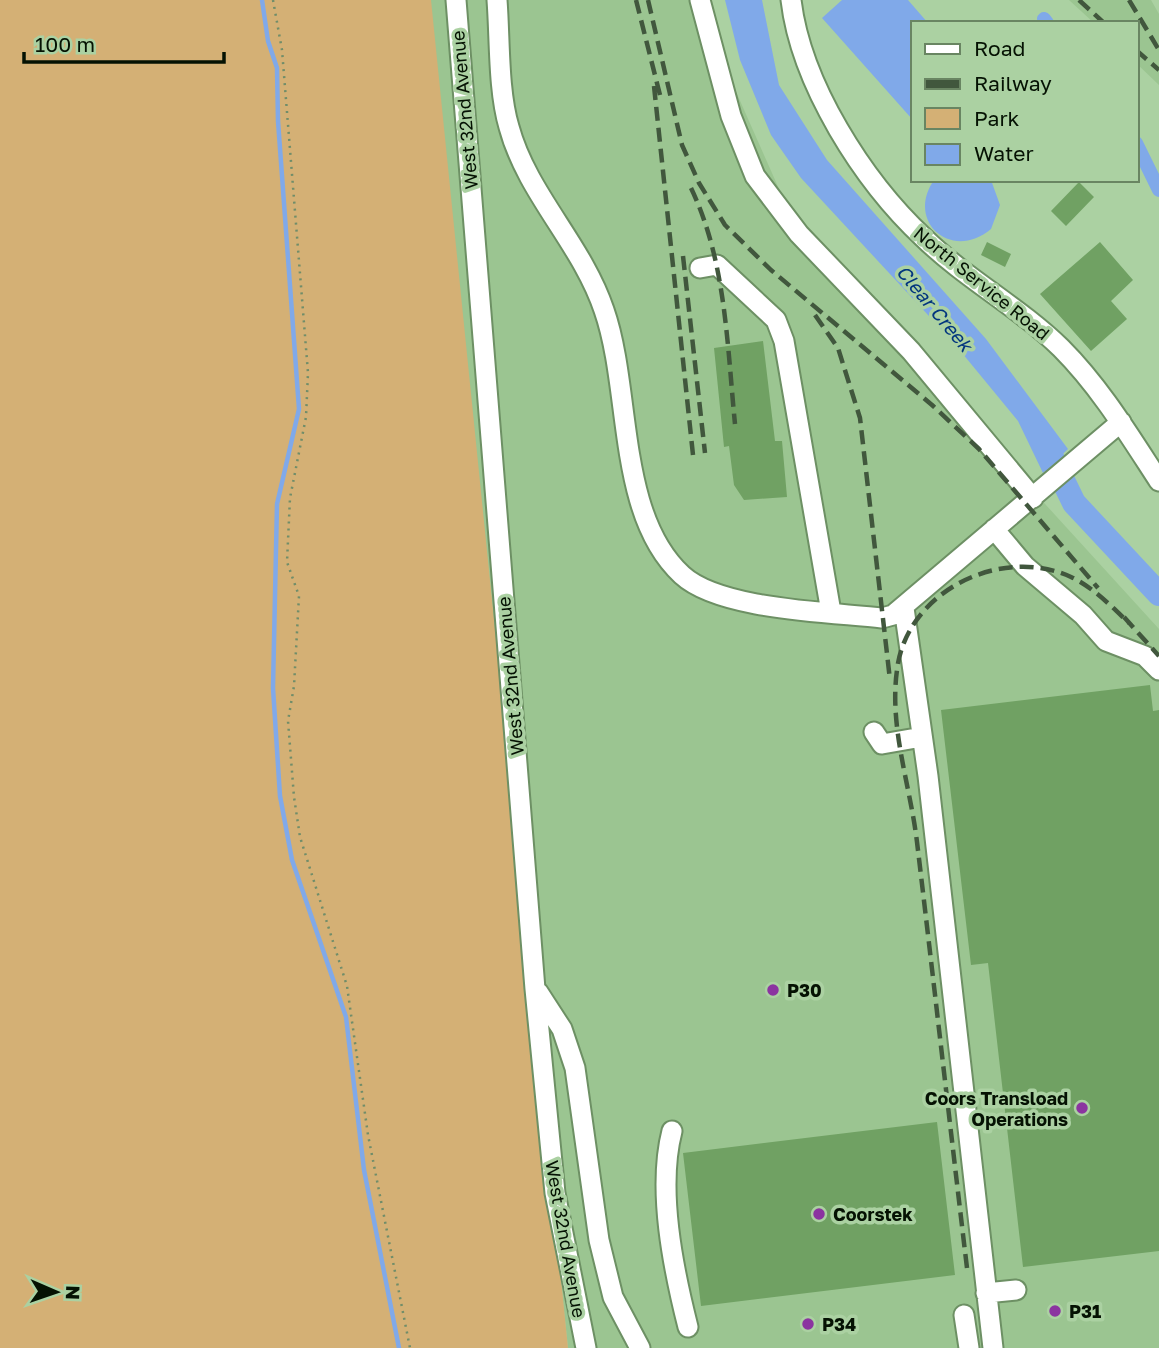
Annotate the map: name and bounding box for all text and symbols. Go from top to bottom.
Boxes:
scale bar [24,21,224,65]
legend [911,21,1138,182]
street label: West 32nd Avenue [446,30,482,190]
text: 100 m [35,31,95,57]
text: Road [974,35,1025,61]
text: Railway [974,70,1052,96]
text: Park [974,105,1020,131]
text: Water [974,140,1034,166]
street label: North Service Road [910,222,1054,344]
water label: Clear Creek [892,260,979,358]
street label: West 32nd Avenue [492,596,528,756]
place label: P30 [787,979,822,1001]
marker: P30 [765,982,781,998]
place label: Coors Transload Operations [925,1087,1068,1130]
marker: Coors Transload Operations [1074,1100,1090,1116]
street label: West 32nd Avenue [541,1159,591,1319]
place label: Coorstek [833,1203,913,1225]
marker: Coorstek [811,1206,827,1222]
north arrow [21,1257,91,1327]
text: N [62,1285,85,1300]
place label: P31 [1069,1300,1101,1322]
marker: P31 [1047,1303,1063,1319]
place label: P34 [822,1313,856,1335]
marker: P34 [800,1316,816,1332]

